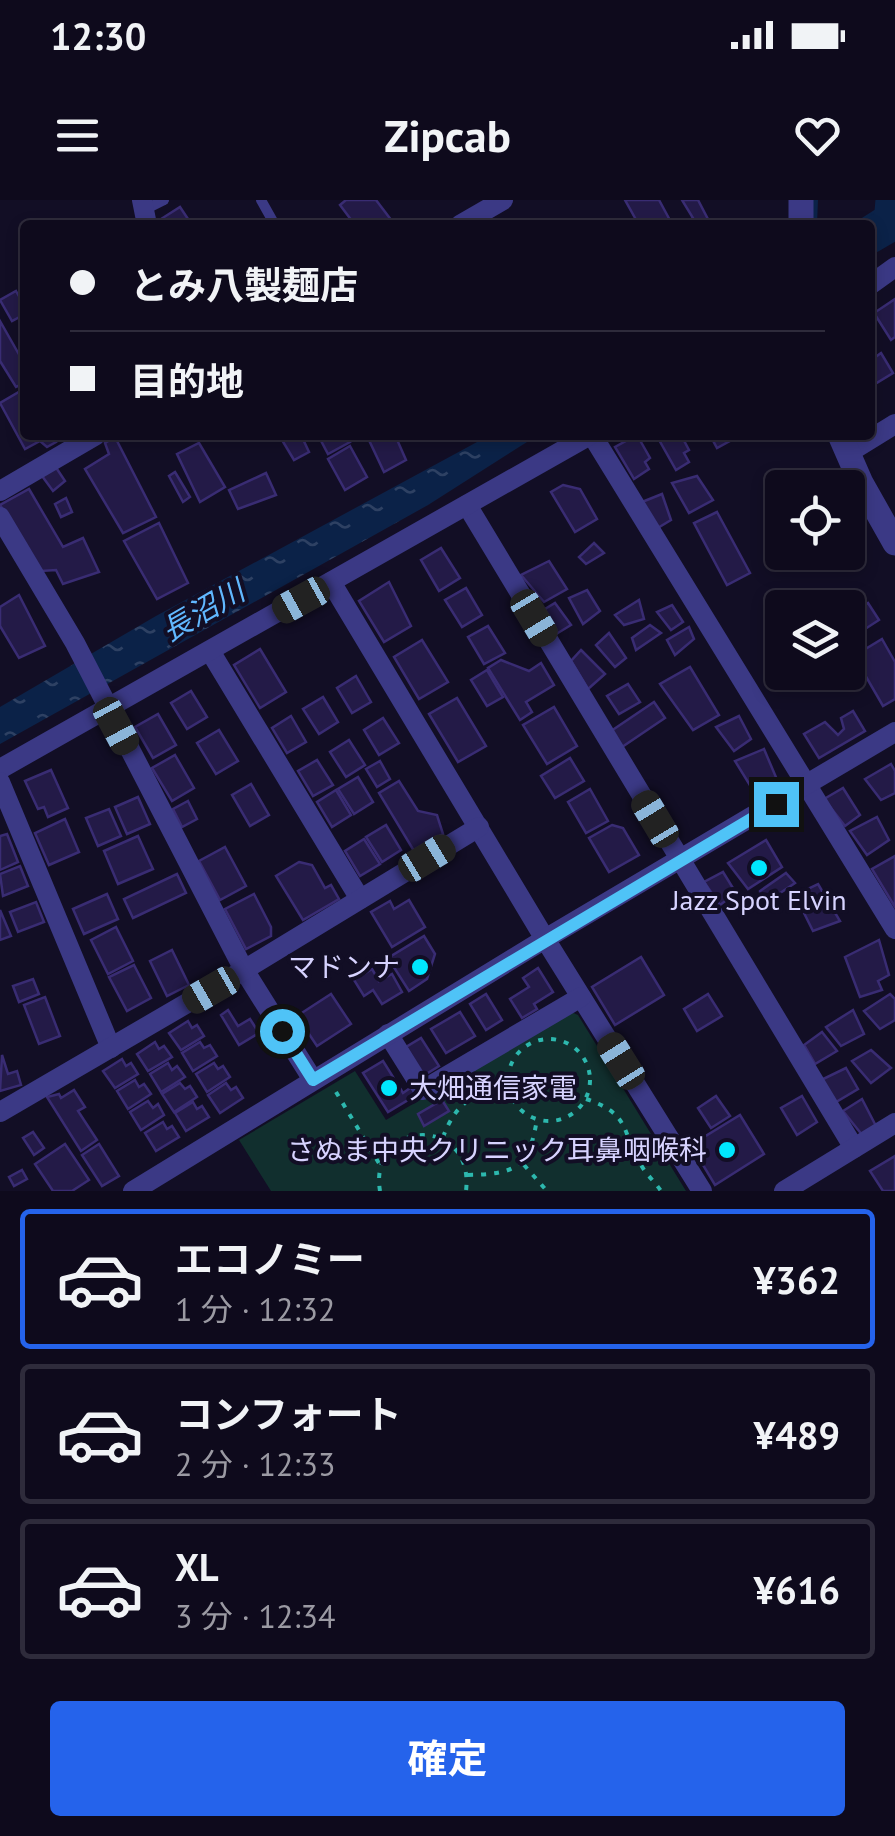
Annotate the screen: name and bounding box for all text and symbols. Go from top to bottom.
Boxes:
text: 12:30 [50,11,146,60]
text: Zipcab [384,106,511,164]
icon: menu [50,108,105,163]
icon: heart [790,108,845,163]
text: とみ八製麺店 [130,260,358,309]
text: 目的地 [130,356,244,405]
map controls [765,470,865,690]
button: locate [765,470,865,570]
water label: 長沼川 [154,569,254,649]
car [267,572,335,628]
car [506,585,562,651]
button: layers [765,590,865,690]
car [89,692,143,760]
route end [754,782,799,827]
car [627,786,683,852]
car [394,830,460,886]
marker: Jazz Spot Elvin [748,857,770,879]
place label: Jazz Spot Elvin [670,881,847,918]
place label: マドンナ [288,948,400,985]
marker: マドンナ [409,956,431,978]
car [178,962,244,1018]
route start [260,1009,305,1054]
car [592,1028,650,1094]
place label: 大畑通信家電 [409,1069,577,1106]
marker: 大畑通信家電 [378,1077,400,1099]
place label: さぬま中央クリニック耳鼻咽喉科 [287,1131,707,1168]
marker: さぬま中央クリニック耳鼻咽喉科 [716,1139,738,1161]
icon: car [55,1234,145,1324]
text: エコノミー [175,1234,365,1283]
text: ¥362 [754,1255,840,1304]
text: 1 分 · 12:32 [175,1288,335,1330]
icon: car [55,1389,145,1479]
text: コンフォート [175,1389,402,1438]
text: ¥489 [754,1410,840,1459]
text: 2 分 · 12:33 [175,1443,335,1485]
text: XL [175,1542,219,1591]
icon: car [55,1544,145,1634]
text: ¥616 [754,1565,840,1614]
text: 3 分 · 12:34 [175,1595,335,1637]
button: 確定 [50,1701,845,1816]

